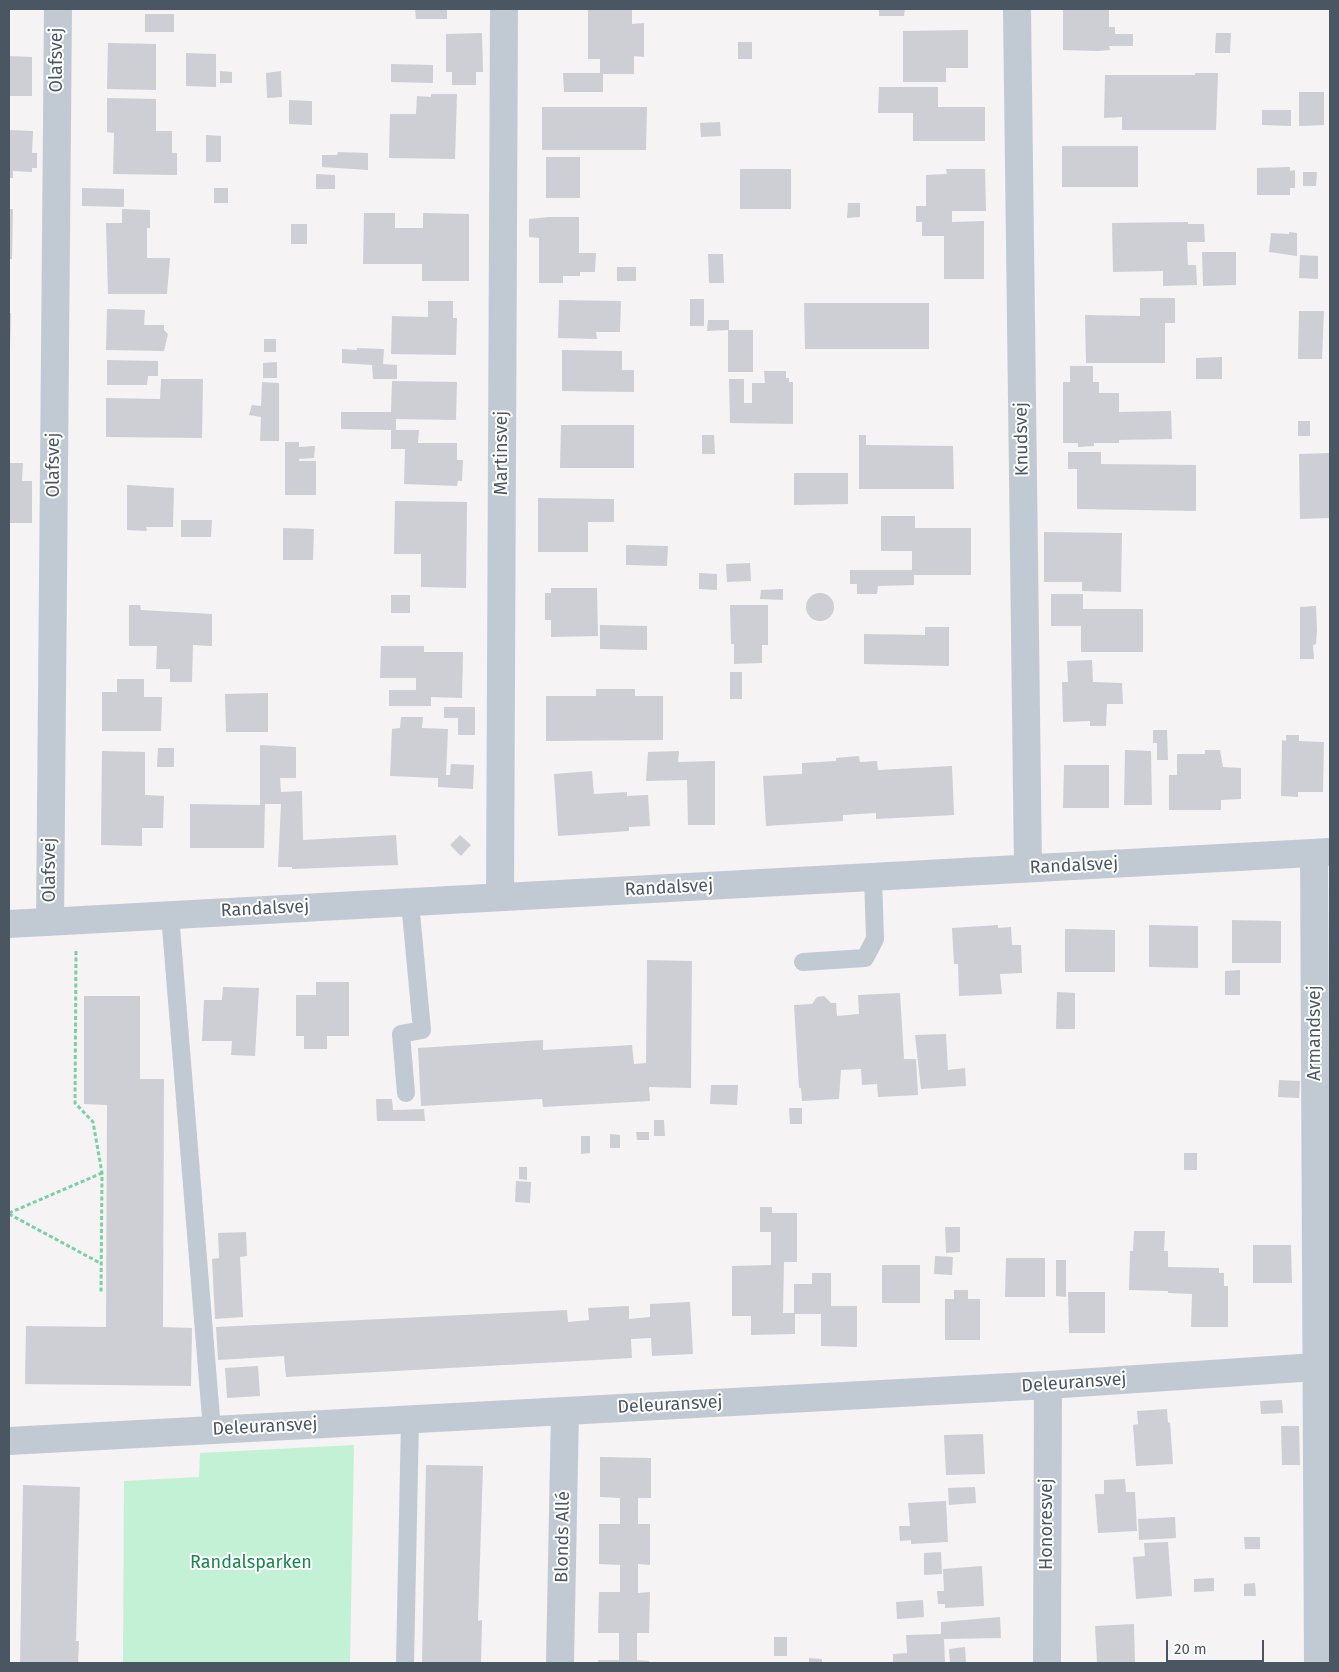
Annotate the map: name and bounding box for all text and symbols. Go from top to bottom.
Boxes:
street label: Olafsvej [46,27,68,93]
street label: Knudsvej [1011,402,1033,476]
street label: Martinsvej [491,411,513,495]
street label: Olafsvej [43,432,65,498]
street label: Olafsvej [39,837,61,903]
street label: Randalsvej [1029,853,1119,879]
street label: Randalsvej [624,875,714,901]
street label: Randalsvej [220,896,310,922]
street label: Armandsvej [1304,985,1326,1081]
street label: Deleuransvej [1021,1369,1127,1397]
street label: Deleuransvej [617,1391,723,1419]
street label: Deleuransvej [212,1413,318,1441]
street label: Honoresvej [1036,1478,1058,1570]
street label: Blonds Allé [551,1491,575,1583]
park label: Randalsparken [190,1552,312,1574]
scale bar [1169,1630,1266,1662]
text: 20 m [1174,1640,1207,1658]

